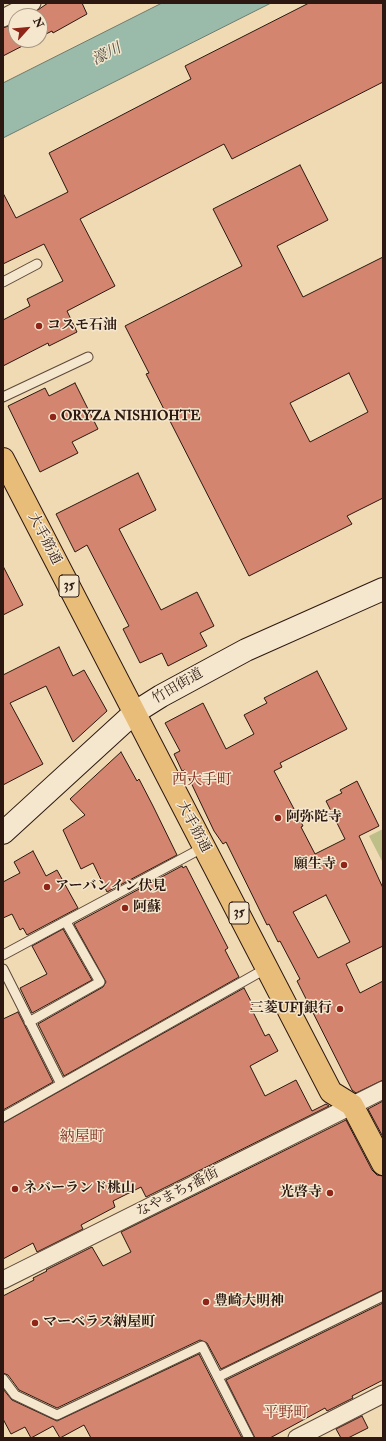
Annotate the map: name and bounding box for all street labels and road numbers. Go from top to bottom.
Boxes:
street label: 大手筋通 [24,510,64,568]
road number: 35 [59,575,79,597]
street label: 竹田街道 [150,666,206,708]
street label: 大手筋通 [172,798,214,856]
road number: 35 [229,902,249,924]
street label: なやまち5番街 [134,1165,222,1221]

